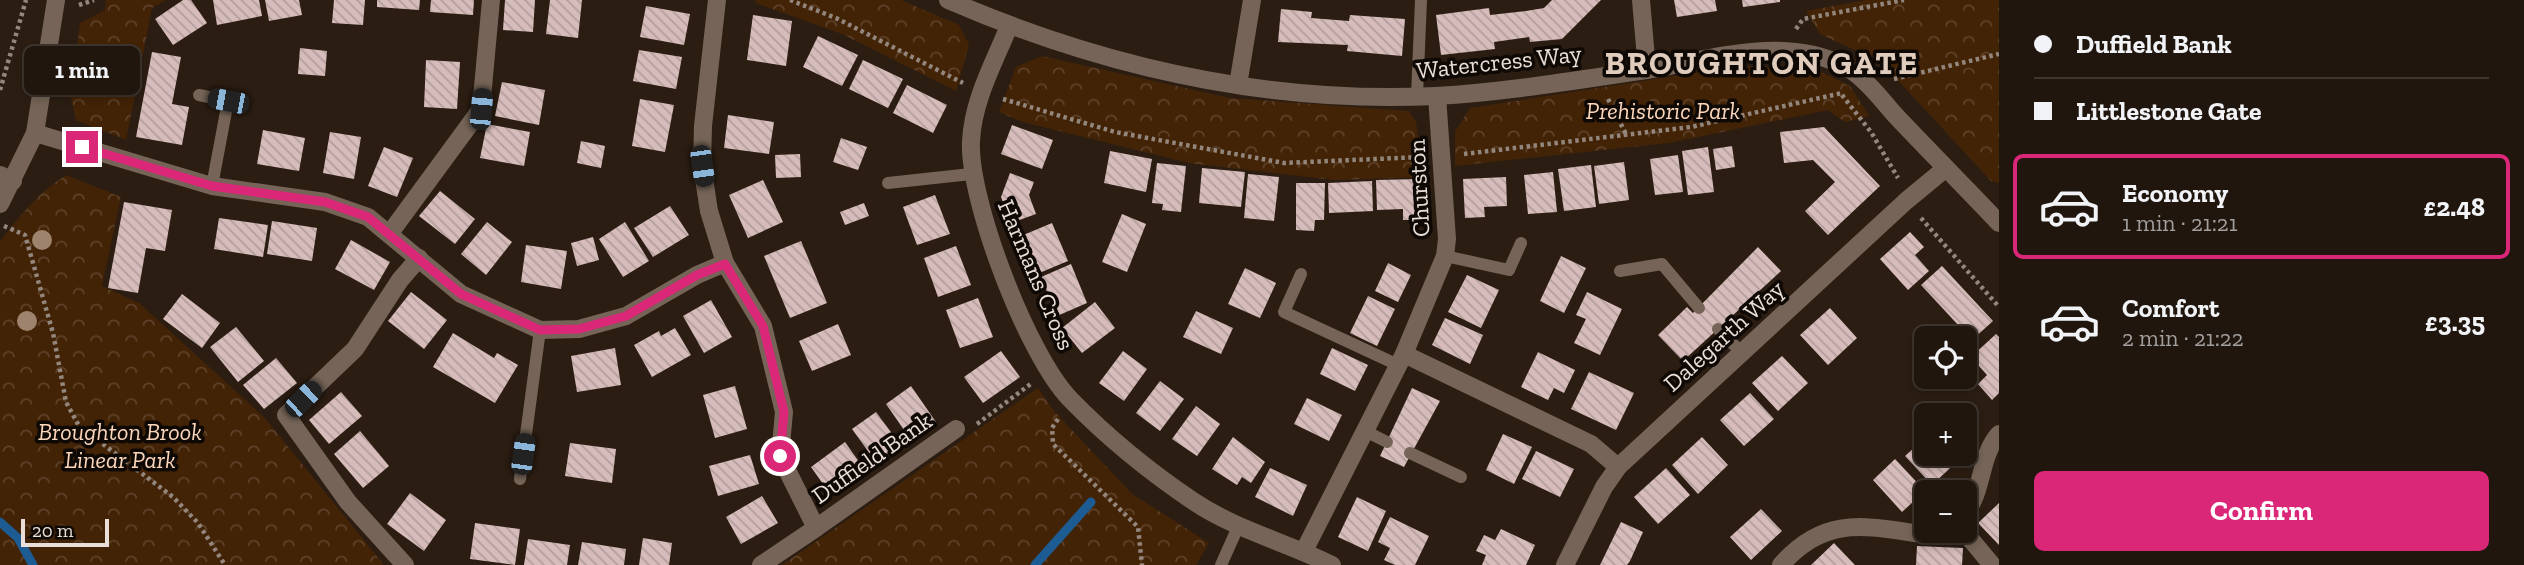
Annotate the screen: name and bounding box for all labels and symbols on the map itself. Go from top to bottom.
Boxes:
street label: Watercress Way [1415,38,1584,85]
district label: BROUGHTON GATE [1605,44,1919,82]
callout: 1 min [24,46,140,94]
car [206,87,251,115]
car [469,87,494,131]
park label: Prehistoric Park [1586,96,1741,125]
route end [66,131,98,163]
street label: Churston [1401,138,1436,238]
car [689,144,716,188]
street label: Harmans Cross [992,195,1081,354]
street label: Dalegarth Way [1657,273,1791,397]
car [281,377,326,421]
street label: Duffield Bank [806,405,938,510]
park label: Broughton Brook Linear Park [38,417,202,474]
car [510,432,537,476]
route start [764,440,796,472]
scale bar [21,516,108,548]

